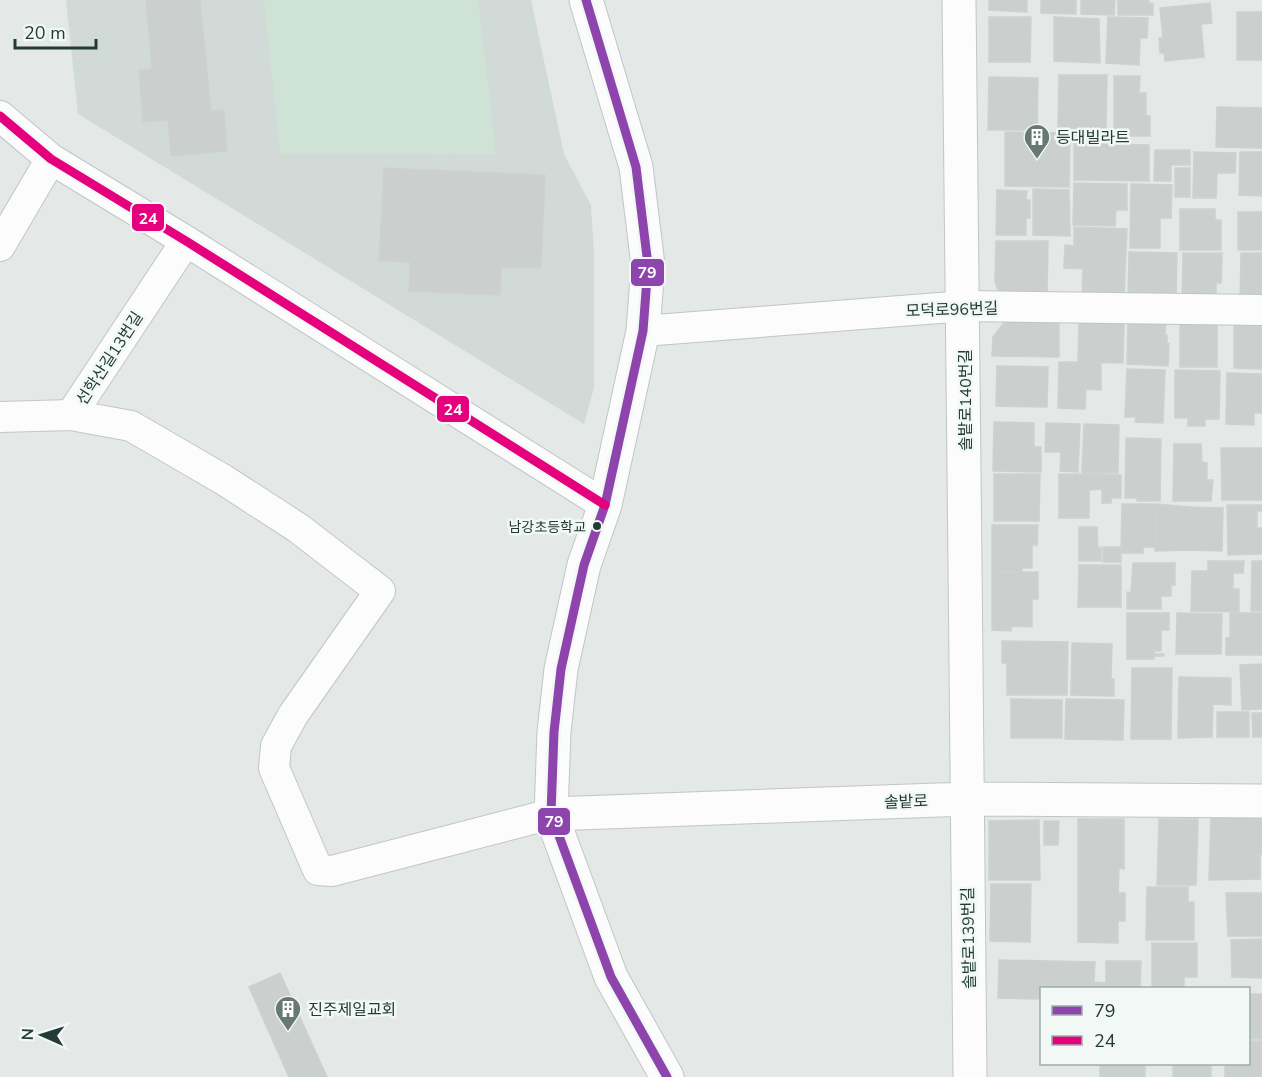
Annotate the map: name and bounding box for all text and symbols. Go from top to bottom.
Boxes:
scale bar [15,12,96,50]
text: 20 m [24,21,66,45]
building icon: 등대빌라트 [1022,122,1052,160]
place label: 등대빌라트 [1056,127,1130,149]
line badge: 24 [131,203,165,232]
text: 24 [138,208,158,230]
line badge: 79 [630,258,665,287]
text: 79 [637,262,657,284]
street label: 모덕로96번길 [905,297,999,323]
street label: 선학산길13번길 [71,307,148,410]
street label: 솔밭로140번길 [955,349,977,451]
line badge: 24 [436,395,470,423]
text: 24 [443,399,463,421]
place label: 남강초등학교 [509,518,586,537]
marker: 남강초등학교 [591,520,603,532]
street label: 솔밭로 [884,790,929,814]
line badge: 79 [537,807,571,836]
text: 79 [544,811,564,833]
street label: 솔밭로139번길 [957,887,981,989]
legend [1040,987,1250,1065]
building icon: 진주제일교회 [273,994,303,1032]
place label: 진주제일교회 [308,999,396,1021]
text: 79 [1094,999,1116,1023]
north arrow [12,1005,72,1065]
text: N [17,1028,39,1041]
text: 24 [1094,1029,1116,1053]

